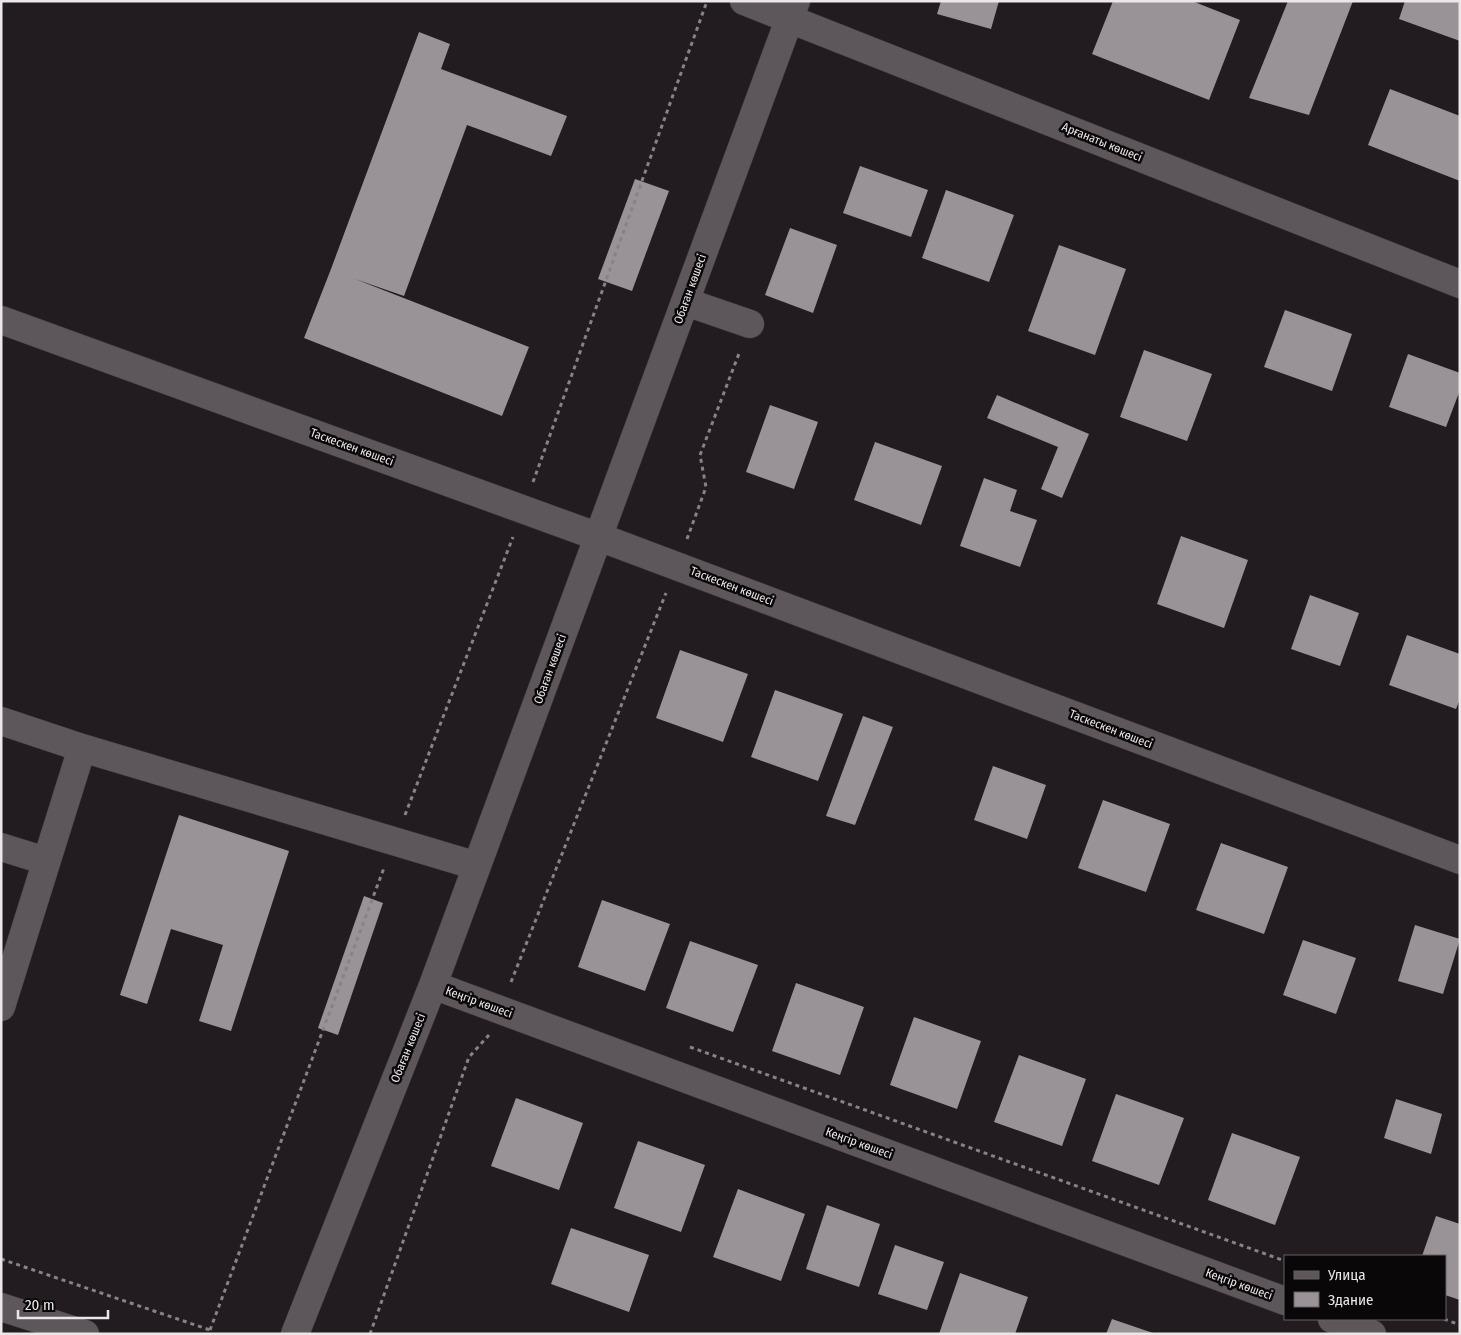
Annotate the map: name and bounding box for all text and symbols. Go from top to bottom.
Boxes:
street label: Арғанаты көшесі [1060,120,1144,164]
street label: Обаған көшесі [671,252,709,326]
street label: Таскескен көшесі [308,425,396,469]
street label: Таскескен көшесі [689,564,775,608]
street label: Обаған көшесі [531,632,569,706]
street label: Таскескен көшесі [1068,707,1154,751]
street label: Кеңгір көшесі [444,983,514,1021]
street label: Обаған көшесі [388,1011,428,1085]
street label: Кеңгір көшесі [824,1124,894,1162]
legend [1284,1255,1446,1320]
street label: Кеңгір көшесі [1204,1265,1274,1303]
text: Улица [1327,1266,1366,1284]
scale bar [18,1288,108,1320]
text: Здание [1328,1291,1374,1309]
text: 20 m [25,1296,55,1314]

